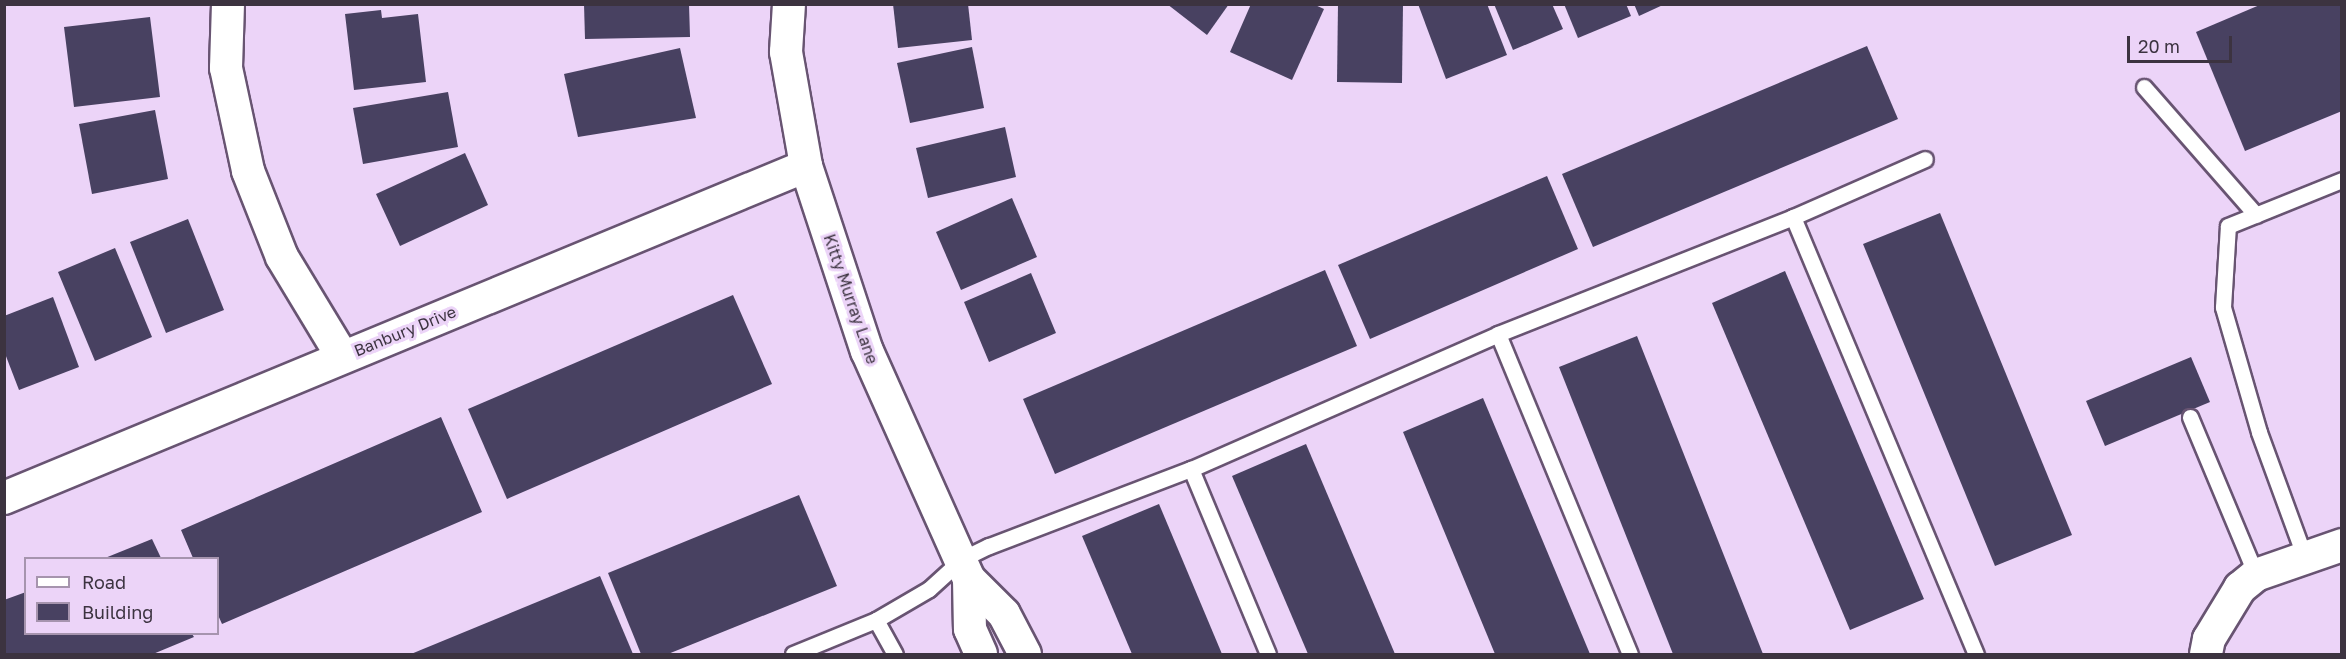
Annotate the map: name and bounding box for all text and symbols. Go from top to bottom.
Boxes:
scale bar [2130,24,2235,62]
text: 20 m [2138,35,2180,57]
street label: Kitty Murray Lane [820,232,882,366]
street label: Banbury Drive [351,302,459,360]
legend [24,557,219,635]
text: Road [82,571,126,593]
text: Building [82,601,153,623]

